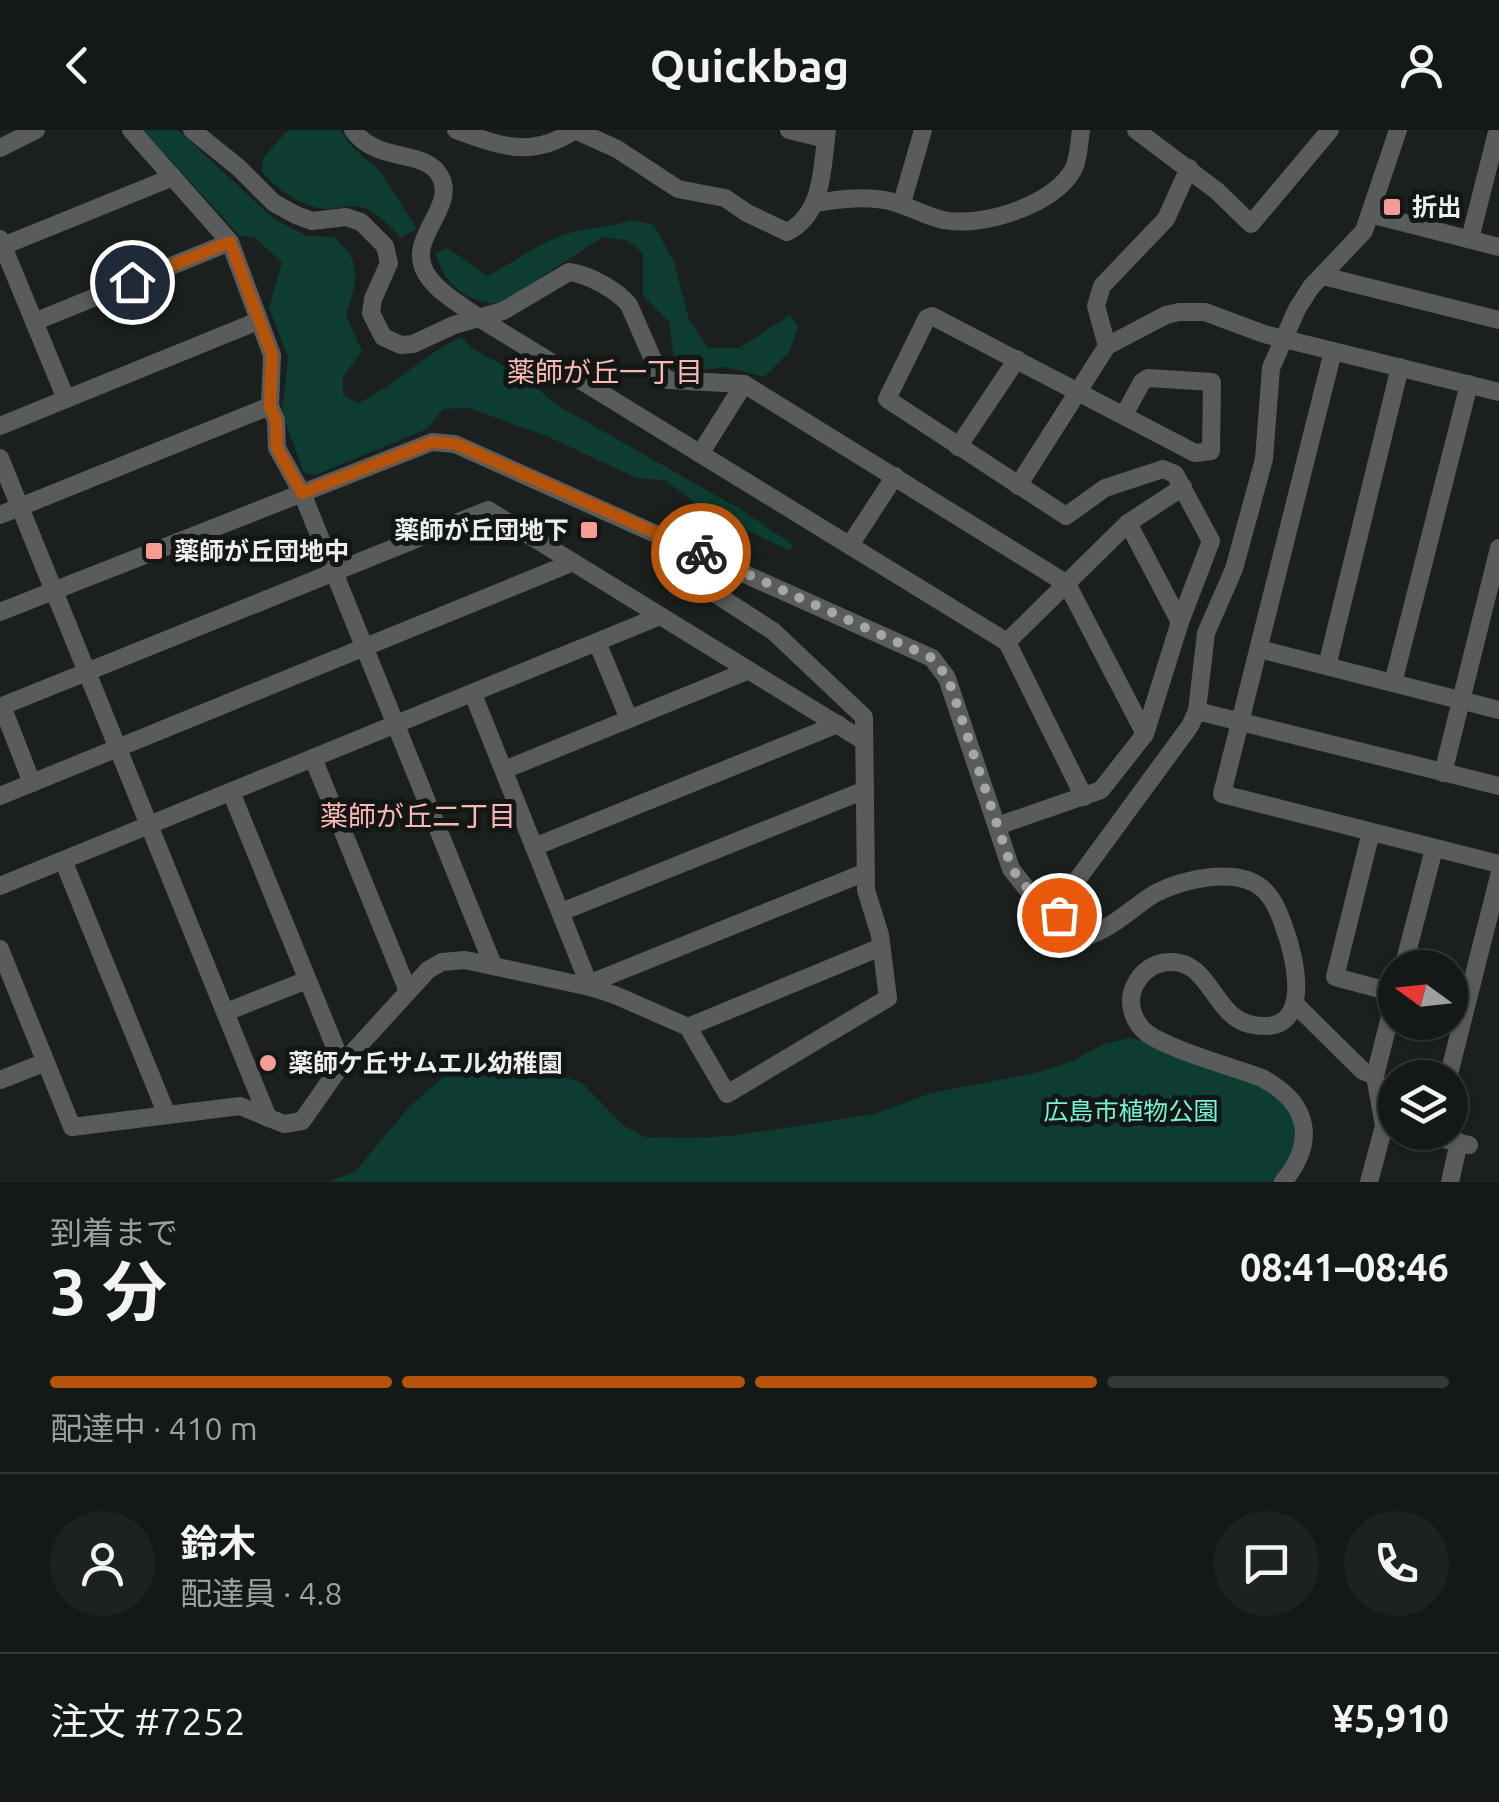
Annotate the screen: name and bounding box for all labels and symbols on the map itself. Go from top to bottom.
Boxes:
place label: 折出 [1412,193,1462,221]
marker: 折出 [1381,196,1403,218]
pin [90,240,175,325]
district label: 薬師が丘一丁目 [507,356,703,387]
courier [651,503,751,603]
place label: 薬師が丘団地下 [394,516,569,544]
marker: 薬師が丘団地下 [578,519,600,541]
place label: 薬師が丘団地中 [174,537,349,565]
marker: 薬師が丘団地中 [143,540,165,562]
district label: 薬師が丘二丁目 [320,800,516,831]
pin [1017,873,1102,958]
north arrow [1378,950,1468,1040]
place label: 薬師ケ丘サムエル幼稚園 [288,1049,563,1077]
marker: 薬師ケ丘サムエル幼稚園 [257,1052,279,1074]
park label: 広島市植物公園 [1043,1097,1219,1125]

